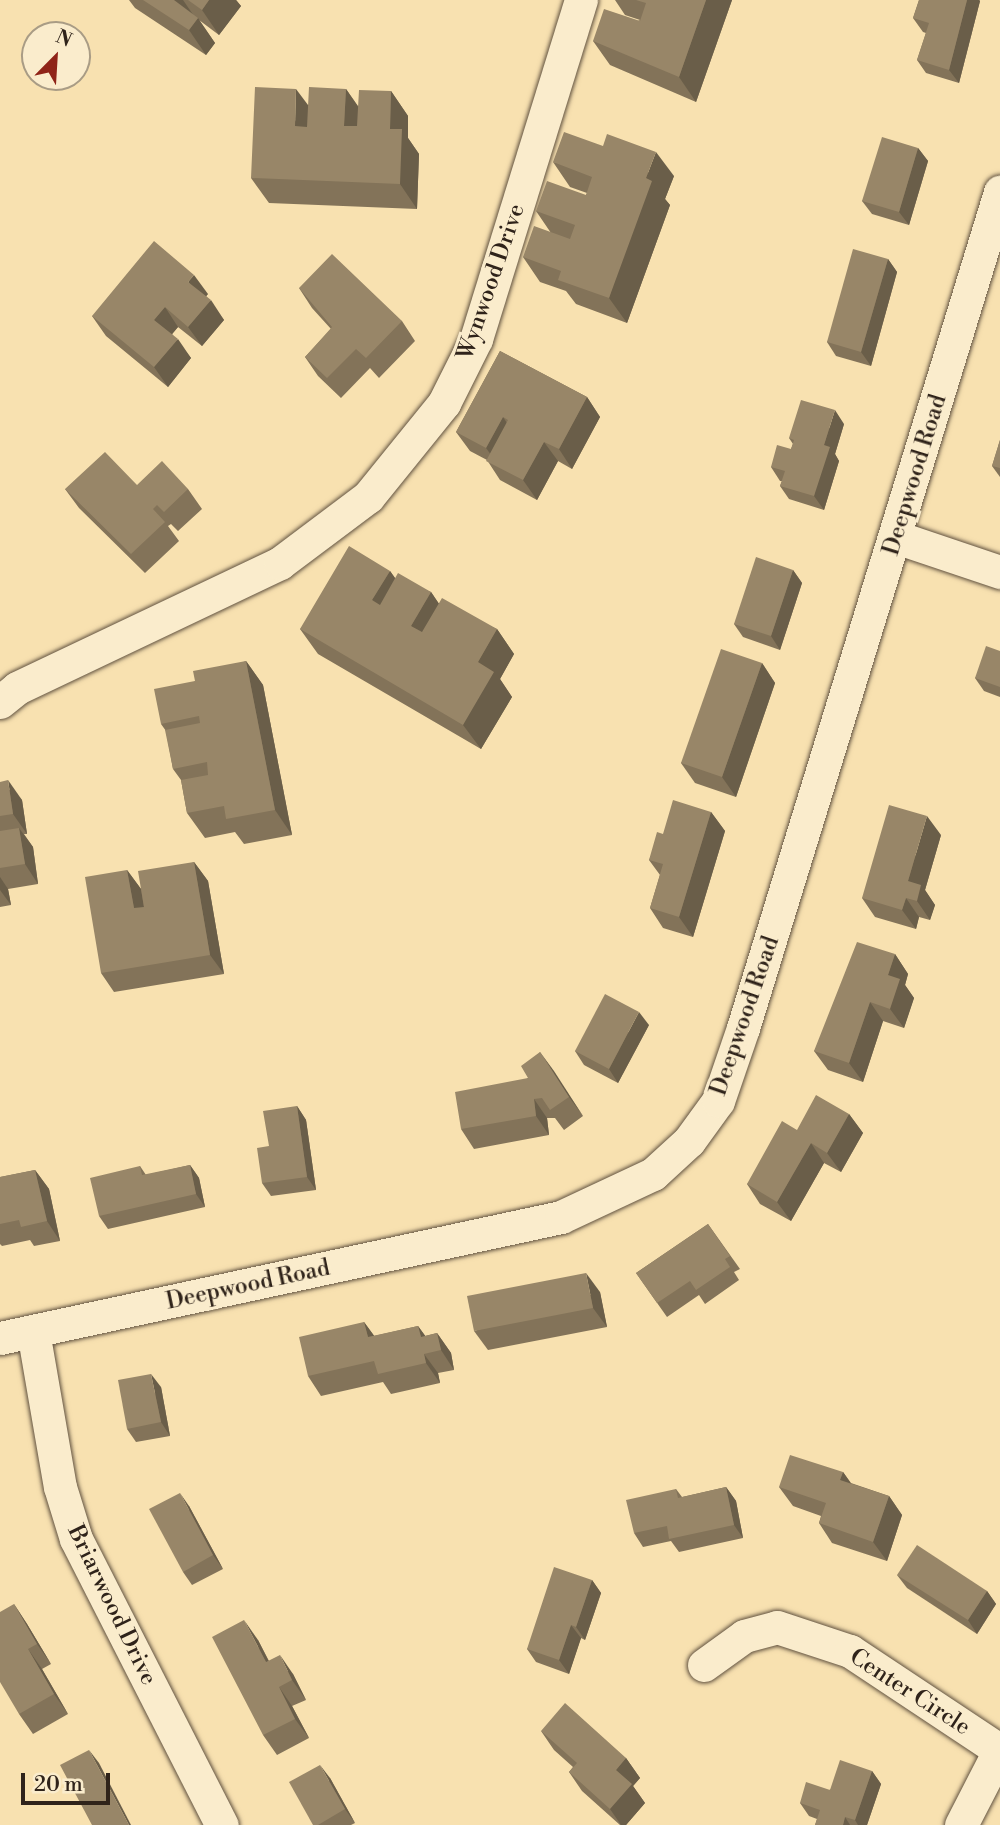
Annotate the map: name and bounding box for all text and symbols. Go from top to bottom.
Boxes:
north arrow [21,21,91,91]
text: N [52,25,75,53]
street label: Wynwood Drive [451,200,531,364]
street label: Deepwood Road [877,391,953,559]
street label: Deepwood Road [705,933,785,1099]
street label: Deepwood Road [164,1254,332,1316]
street label: Briarwood Drive [61,1521,163,1689]
street label: Center Circle [845,1643,975,1741]
scale bar [24,1758,114,1802]
text: 20 m [34,1772,83,1798]

